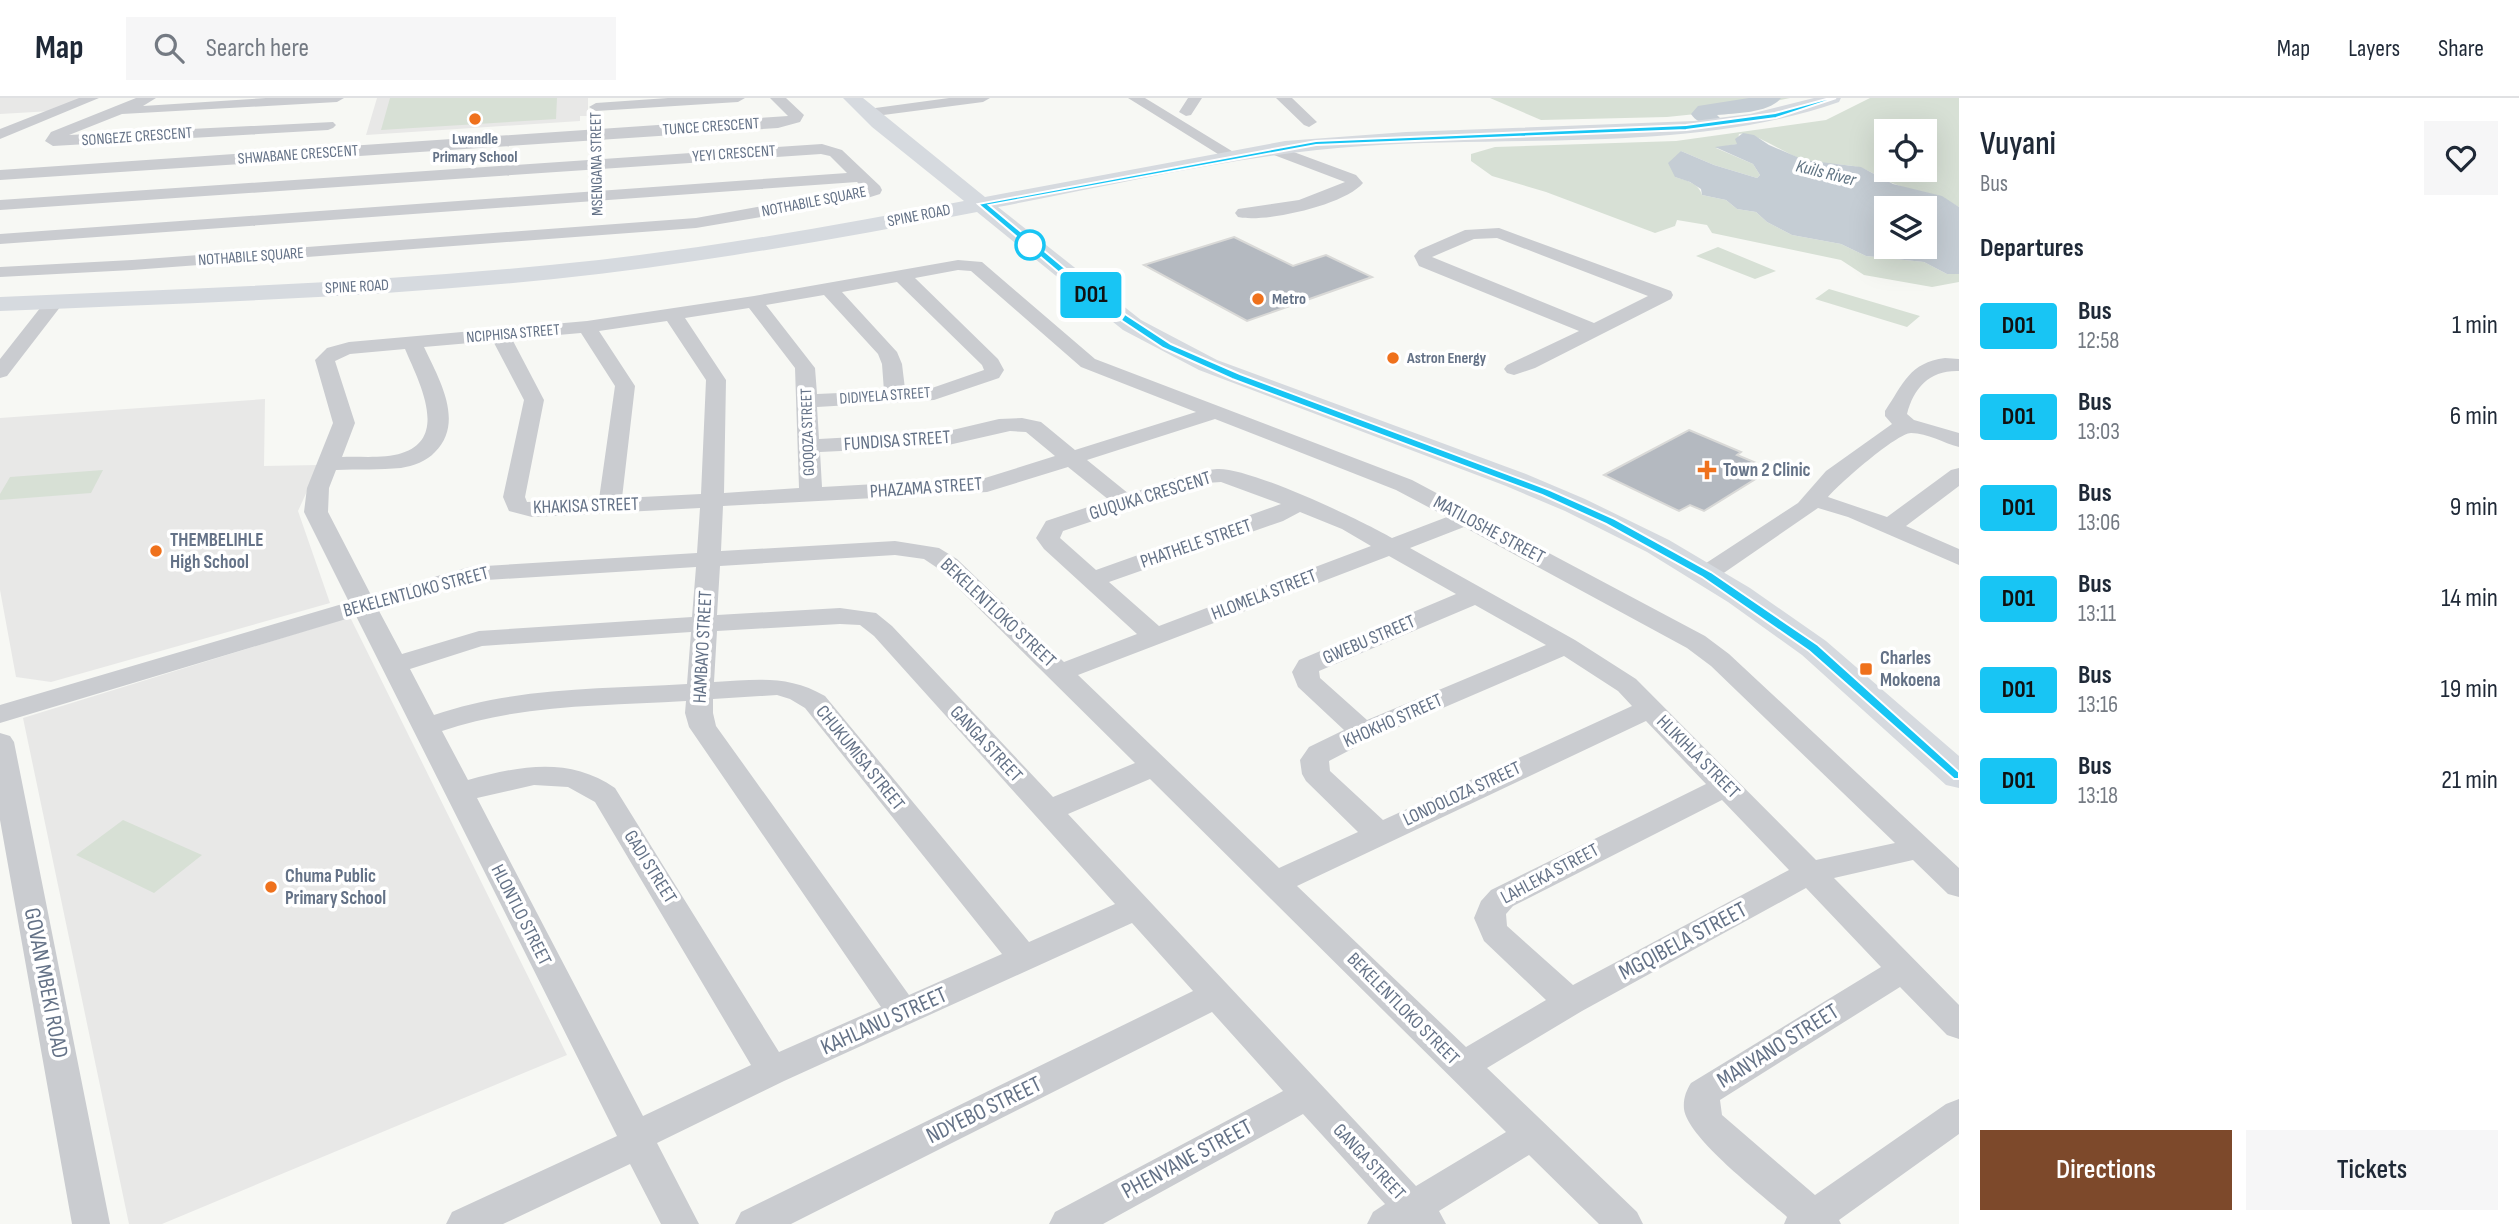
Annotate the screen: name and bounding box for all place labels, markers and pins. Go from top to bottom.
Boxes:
marker: Lwandle Primary School [467,111,483,127]
place label: Lwandle Primary School [432,130,518,167]
unlabelled marker [1015,230,1045,260]
place label: Metro [1272,290,1306,309]
marker: Metro [1250,291,1266,307]
place label: Astron Energy [1406,349,1486,368]
marker: Astron Energy [1385,350,1401,366]
place label: Town 2 Clinic [1723,459,1811,482]
marker: Town 2 Clinic [1697,460,1717,480]
place label: THEMBELIHLE High School [170,529,263,574]
marker: THEMBELIHLE High School [148,543,164,559]
place label: Charles Mokoena [1880,647,1941,692]
marker: Charles Mokoena [1858,661,1874,677]
place label: Chuma Public Primary School [285,865,386,910]
marker: Chuma Public Primary School [263,879,279,895]

